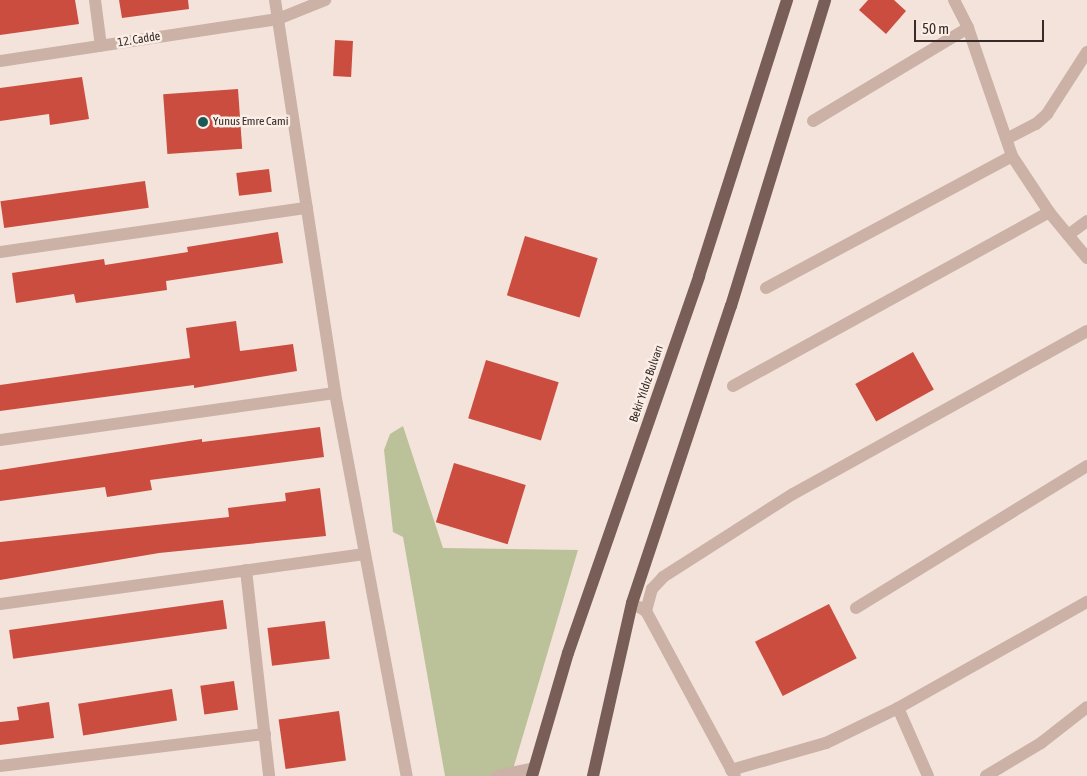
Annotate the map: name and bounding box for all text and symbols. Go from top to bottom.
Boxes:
scale bar [917,10,1047,42]
text: 50 m [922,20,949,37]
street label: 12. Cadde [117,30,161,50]
place label: Yunus Emre Cami [213,115,288,129]
marker: Yunus Emre Cami [197,116,209,128]
street label: Bekir Yıldız Bulvarı [627,344,667,424]

